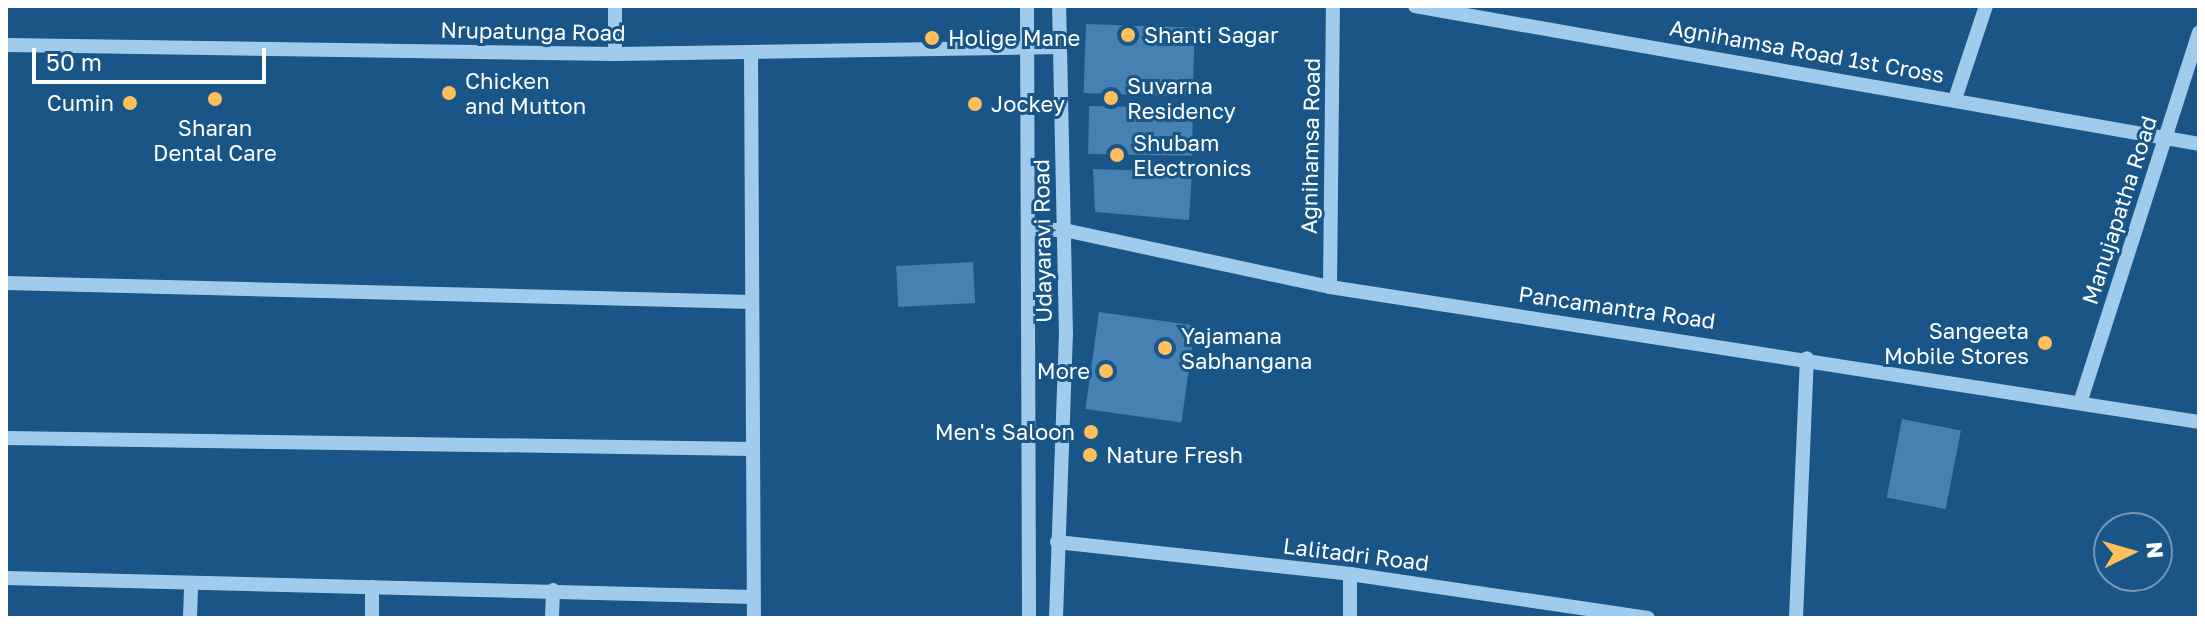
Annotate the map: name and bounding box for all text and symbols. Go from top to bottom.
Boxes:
street label: Agnihamsa Road 1st Cross [1668,14,1946,88]
street label: Nrupatunga Road [440,16,626,46]
place label: Shanti Sagar [1144,22,1279,48]
place label: Holige Mane [948,25,1080,51]
marker: Shanti Sagar [1119,26,1137,44]
marker: Holige Mane [923,29,941,47]
scale bar [36,32,270,82]
text: 50 m [46,47,102,76]
street label: Agnihamsa Road [1295,58,1325,234]
place label: Chicken and Mutton [465,67,586,118]
place label: Suvarna Residency [1127,72,1236,124]
marker: Chicken and Mutton [440,84,458,102]
marker: Sharan Dental Care [204,88,226,110]
marker: Suvarna Residency [1102,89,1120,107]
place label: Cumin [47,90,114,116]
place label: Jockey [991,91,1065,117]
marker: Cumin [121,94,139,112]
marker: Jockey [966,95,984,113]
street label: Manujapatha Road [2076,113,2162,307]
place label: Sharan Dental Care [153,114,277,166]
place label: Shubam Electronics [1133,129,1251,180]
marker: Shubam Electronics [1108,146,1126,164]
street label: Udayaravi Road [1027,159,1057,323]
street label: Pancamantra Road [1517,280,1717,334]
place label: Sangeeta Mobile Stores [1884,317,2029,368]
place label: Yajamana Sabhangana [1181,322,1312,374]
marker: Sangeeta Mobile Stores [2036,334,2054,352]
marker: Yajamana Sabhangana [1156,339,1174,357]
place label: More [1037,358,1090,384]
marker: More [1097,362,1115,380]
place label: Men's Saloon [935,419,1075,445]
marker: Men's Saloon [1082,423,1100,441]
place label: Nature Fresh [1106,442,1243,468]
marker: Nature Fresh [1081,446,1099,464]
north arrow [2093,512,2173,592]
street label: Lalitadri Road [1282,532,1430,576]
text: N [2141,541,2170,560]

